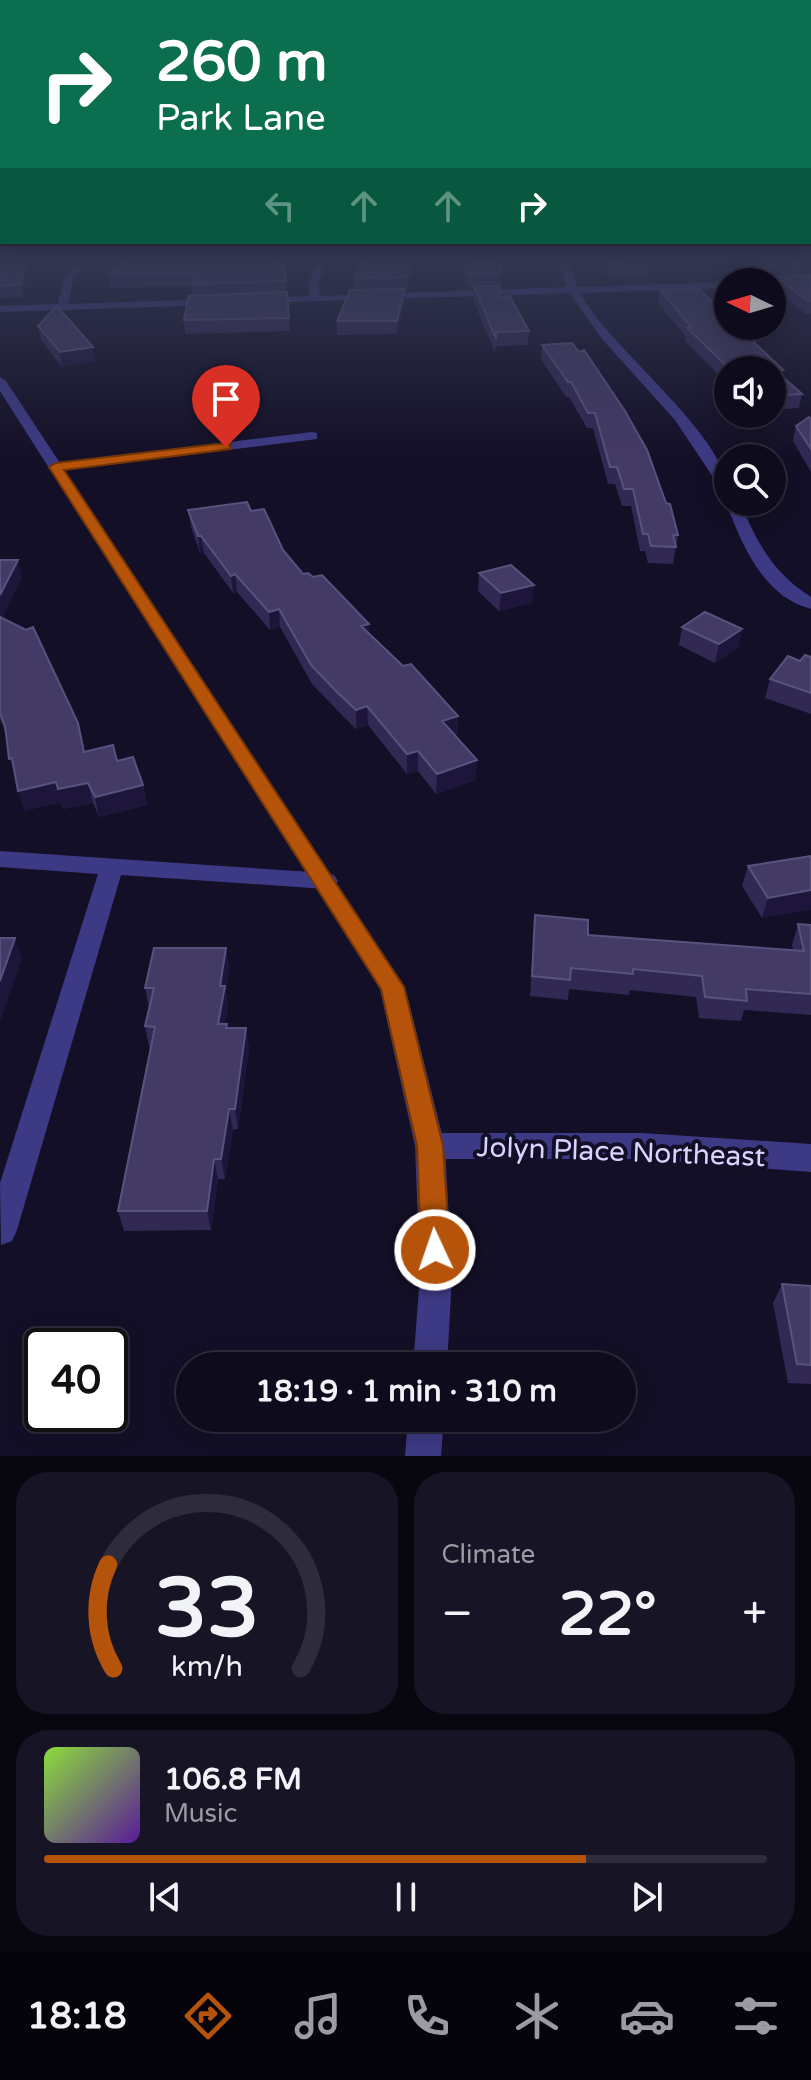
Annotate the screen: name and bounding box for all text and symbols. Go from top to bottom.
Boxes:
text: 260 m [156,29,327,96]
icon: right [24,32,128,136]
text: Park Lane [156,97,326,140]
icon: left [258,184,302,228]
icon: ahead [342,184,386,228]
icon: ahead [426,184,470,228]
icon: right [510,184,554,228]
north arrow [714,268,786,340]
map controls [714,268,786,516]
button: sound [714,356,786,428]
pin [192,365,260,447]
icon: arrive [204,377,248,421]
button: search [714,444,786,516]
street label: Jolyn Place Northeast [476,1130,766,1174]
position arrow [393,1208,477,1292]
speed limit sign: 40 [24,1328,128,1432]
text: 18:19 · 1 min · 310 m [255,1373,557,1410]
text: Climate [442,1539,535,1570]
text: 33 [155,1559,259,1659]
text: 22° [559,1579,657,1651]
text: − [442,1588,473,1641]
text: + [742,1588,767,1641]
text: km/h [171,1650,243,1684]
text: 106.8 FM [164,1761,302,1798]
text: Music [164,1798,237,1829]
icon: previous [143,1875,187,1919]
icon: pause [384,1875,428,1919]
icon: next [625,1875,669,1919]
icon: directions [180,1988,236,2044]
icon: music [290,1988,346,2044]
icon: phone [399,1988,455,2044]
icon: climate [509,1988,565,2044]
icon: car [619,1988,675,2044]
icon: filters [728,1988,784,2044]
text: 18:18 [27,1995,127,2038]

